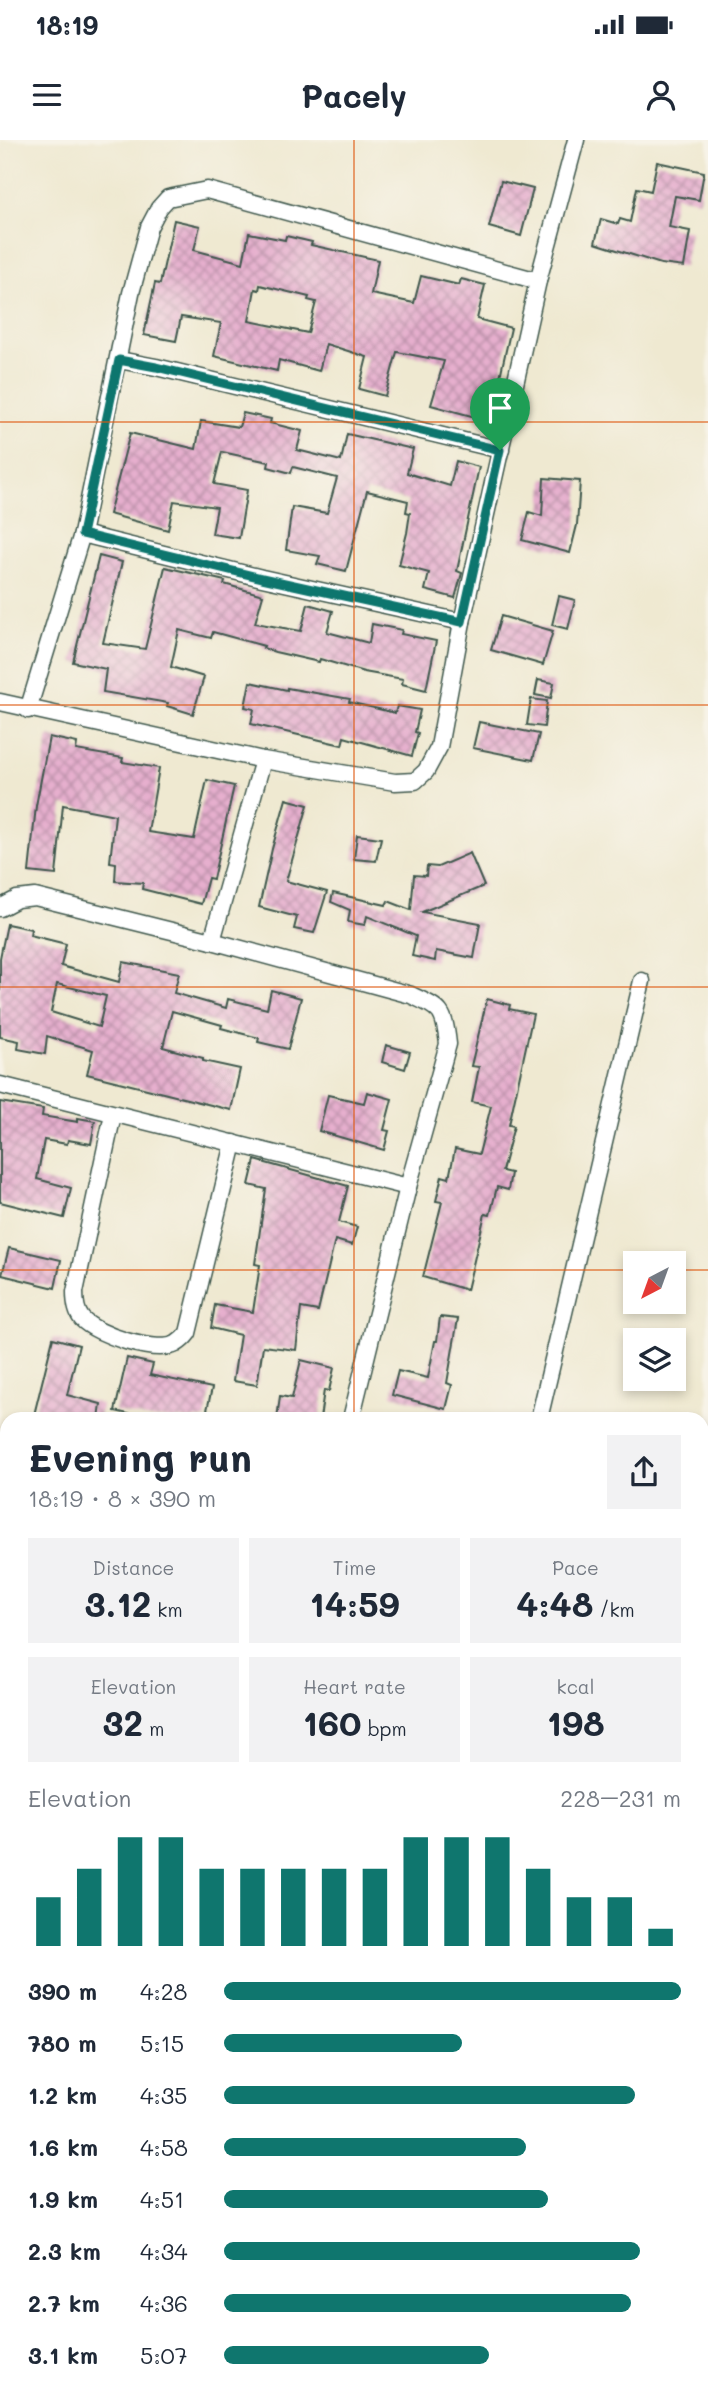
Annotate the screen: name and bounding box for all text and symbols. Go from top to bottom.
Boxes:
text: 18:19 [35,8,98,42]
text: Pacely [301,74,407,116]
icon: menu [28,76,66,114]
icon: person [642,76,680,114]
pin [470,378,530,450]
icon: arrive [481,389,519,427]
north arrow [623,1251,686,1314]
map controls [623,1251,686,1391]
button: layers [623,1328,686,1391]
text: Evening run [28,1432,252,1482]
button: share [607,1435,681,1509]
text: 18:19 · 8 × 390 m [28,1483,216,1513]
text: Distance [93,1555,174,1580]
text: Time [333,1555,376,1580]
text: Pace [552,1555,599,1580]
text: 3.12 [84,1580,151,1626]
text: 14:59 [309,1580,400,1626]
text: 4:48 [516,1580,593,1626]
text: km [151,1597,183,1622]
text: /km [593,1597,635,1622]
text: Elevation [91,1674,176,1699]
text: Heart rate [303,1674,406,1699]
text: kcal [557,1674,594,1699]
text: 32 [103,1699,143,1745]
text: 160 [302,1699,362,1745]
text: 198 [546,1699,605,1745]
text: m [143,1716,164,1741]
text: bpm [362,1716,407,1741]
text: Elevation [28,1783,131,1813]
text: 228–231 m [560,1783,681,1813]
text: 390 m [28,1976,97,2006]
text: 4:28 [140,1976,187,2006]
text: 780 m [28,2028,96,2058]
text: 5:15 [140,2028,184,2058]
text: 1.2 km [28,2080,97,2110]
text: 4:35 [140,2080,188,2110]
text: 1.6 km [28,2132,98,2162]
text: 4:58 [140,2132,188,2162]
text: 1.9 km [28,2184,98,2214]
text: 4:51 [140,2184,184,2214]
text: 2.3 km [28,2236,101,2266]
text: 4:34 [140,2236,188,2266]
text: 2.7 km [28,2288,100,2318]
text: 4:36 [140,2288,188,2318]
text: 3.1 km [28,2340,98,2370]
text: 5:07 [140,2340,188,2370]

